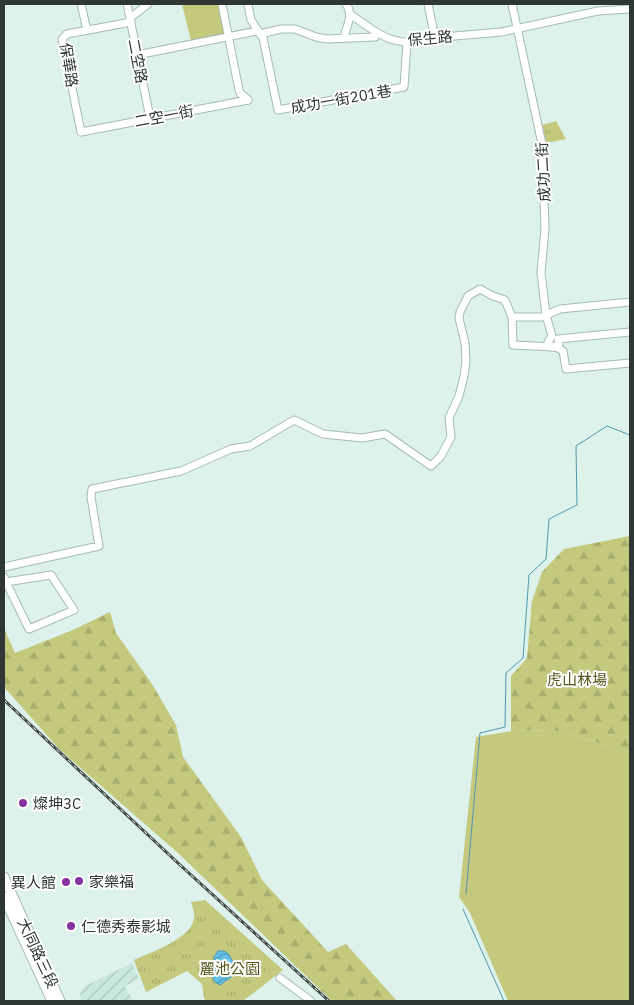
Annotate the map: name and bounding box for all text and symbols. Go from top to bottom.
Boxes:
street label: 保生路 [407,27,453,49]
street label: 二空路 [124,37,152,85]
street label: 保華路 [56,41,82,89]
street label: 成功一街201巷 [289,81,393,117]
street label: 二空一街 [133,101,195,131]
street label: 成功二街 [532,142,554,202]
park label: 虎山林場 [547,670,607,689]
place label: 燦坤3C [33,794,81,813]
marker: 燦坤3C [17,797,29,809]
place label: 家樂福 [89,872,134,891]
place label: 異人館 [11,873,56,892]
marker: 家樂福 [73,875,85,887]
marker: 異人館 [60,876,72,888]
street label: 大同路三段 [14,915,62,991]
place label: 仁德秀泰影城 [81,917,171,936]
marker: 仁德秀泰影城 [65,920,77,932]
park label: 麗池公園 [200,959,260,978]

